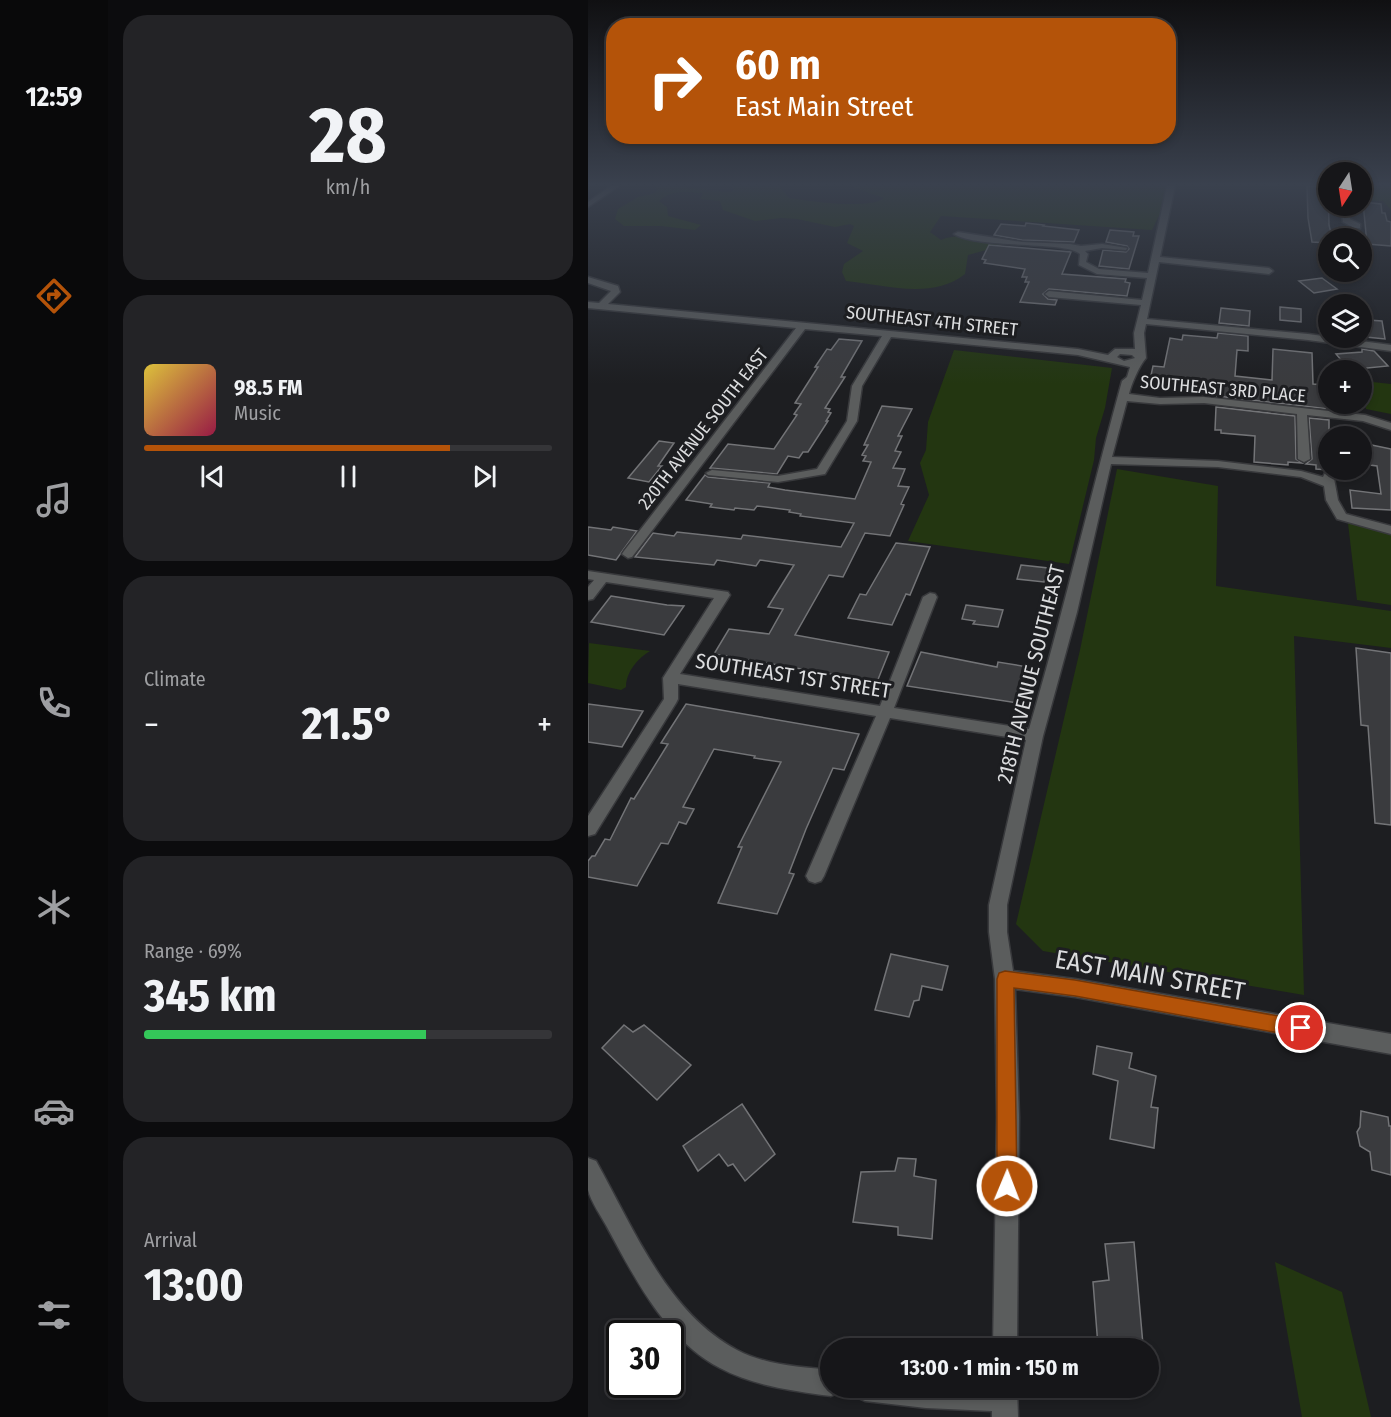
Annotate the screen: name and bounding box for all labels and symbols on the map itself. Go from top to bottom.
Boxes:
north arrow [1318,162,1372,216]
street label: SOUTHEAST 4TH STREET [845,301,1019,341]
street label: 220TH AVENUE SOUTH EAST [633,344,773,514]
street label: SOUTHEAST 3RD PLACE [1139,371,1307,407]
street label: 218TH AVENUE SOUTHEAST [991,562,1071,786]
street label: SOUTHEAST 1ST STREET [694,648,893,704]
street label: EAST MAIN STREET [1053,944,1247,1007]
pin [1275,1002,1326,1053]
position arrow [975,1154,1039,1218]
speed limit sign: 30 [606,1320,684,1398]

